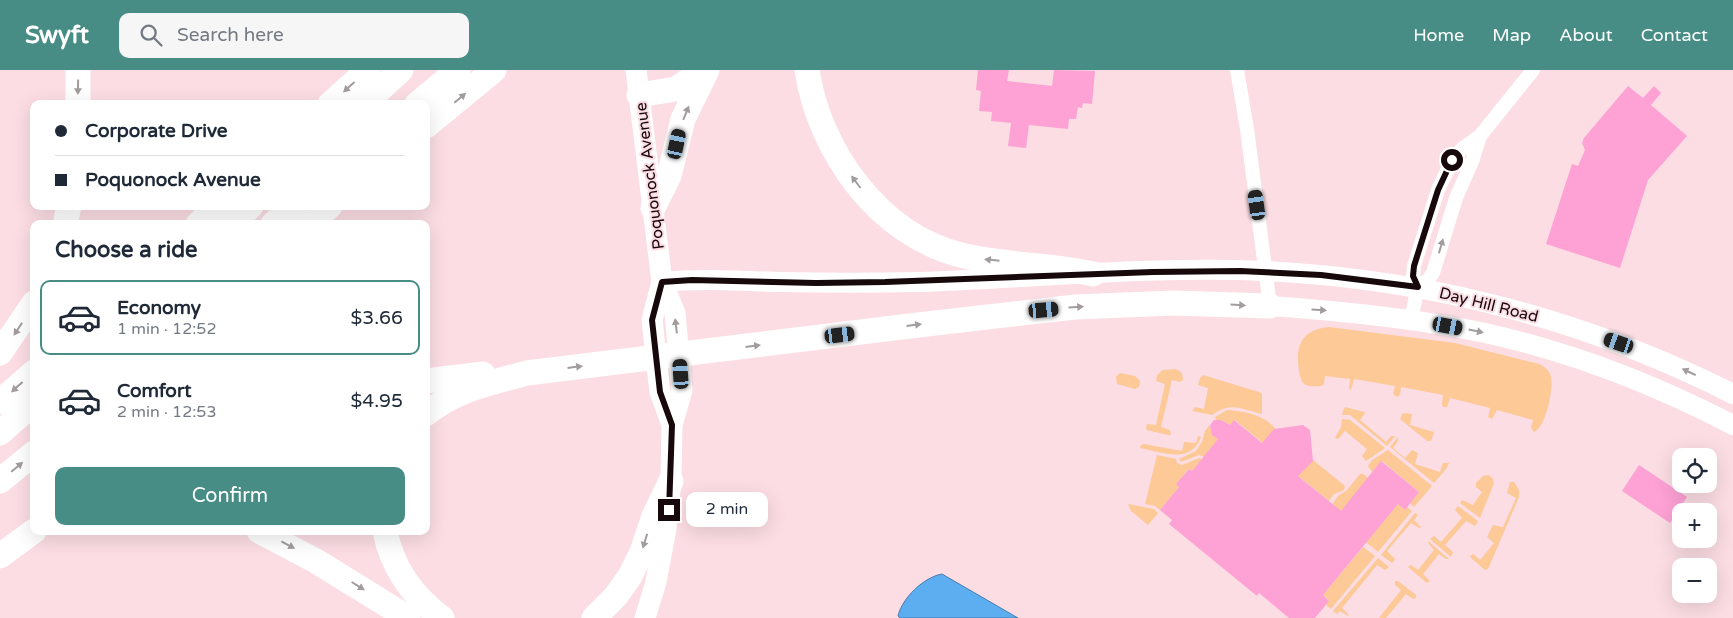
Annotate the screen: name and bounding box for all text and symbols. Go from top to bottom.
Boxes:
search box [119,13,469,58]
text: Swyft [25,21,89,50]
icon: search [137,21,165,49]
text: Search here [177,24,284,46]
text: Home [1413,24,1464,46]
text: Map [1492,24,1531,46]
text: About [1559,24,1613,46]
text: Contact [1641,24,1708,46]
one-way arrow [74,79,82,95]
one-way arrow [343,81,355,93]
one-way arrow [454,93,466,104]
street label: Poquonock Avenue [631,101,669,251]
one-way arrow [682,105,690,120]
text: Corporate Drive [85,120,228,142]
car [666,128,687,160]
route start [1441,149,1463,171]
text: Poquonock Avenue [85,169,261,191]
one-way arrow [851,175,861,189]
car [1247,189,1266,221]
text: Choose a ride [55,237,198,263]
one-way arrow [1437,238,1445,253]
one-way arrow [984,256,1000,264]
street label: Day Hill Road [1437,283,1541,327]
icon: car [57,295,102,340]
text: Economy [117,297,201,319]
car [1028,301,1059,319]
one-way arrow [1230,301,1246,309]
one-way arrow [1068,303,1084,311]
one-way arrow [1311,306,1327,314]
text: $3.66 [351,307,403,329]
car [1431,316,1464,336]
one-way arrow [672,317,680,333]
text: 1 min · 12:52 [117,319,216,339]
one-way arrow [907,321,923,329]
one-way arrow [13,322,22,335]
car [824,326,855,344]
one-way arrow [1468,327,1484,335]
car [1602,331,1635,355]
one-way arrow [745,342,761,350]
car [672,359,689,389]
one-way arrow [568,363,584,371]
one-way arrow [1682,368,1696,376]
icon: car [57,378,102,423]
text: Comfort [117,380,191,402]
one-way arrow [11,381,23,393]
text: $4.95 [351,390,403,412]
text: 2 min · 12:53 [117,402,216,422]
map controls [1672,448,1717,603]
button: locate [1672,448,1717,493]
one-way arrow [10,462,23,473]
button: Confirm [55,467,405,525]
callout: 2 min [686,492,769,528]
route end [658,499,680,521]
text: 2 min [706,499,748,519]
button: + [1672,503,1717,548]
one-way arrow [640,534,648,549]
one-way arrow [281,541,295,549]
button: − [1672,558,1717,603]
one-way arrow [351,581,364,591]

